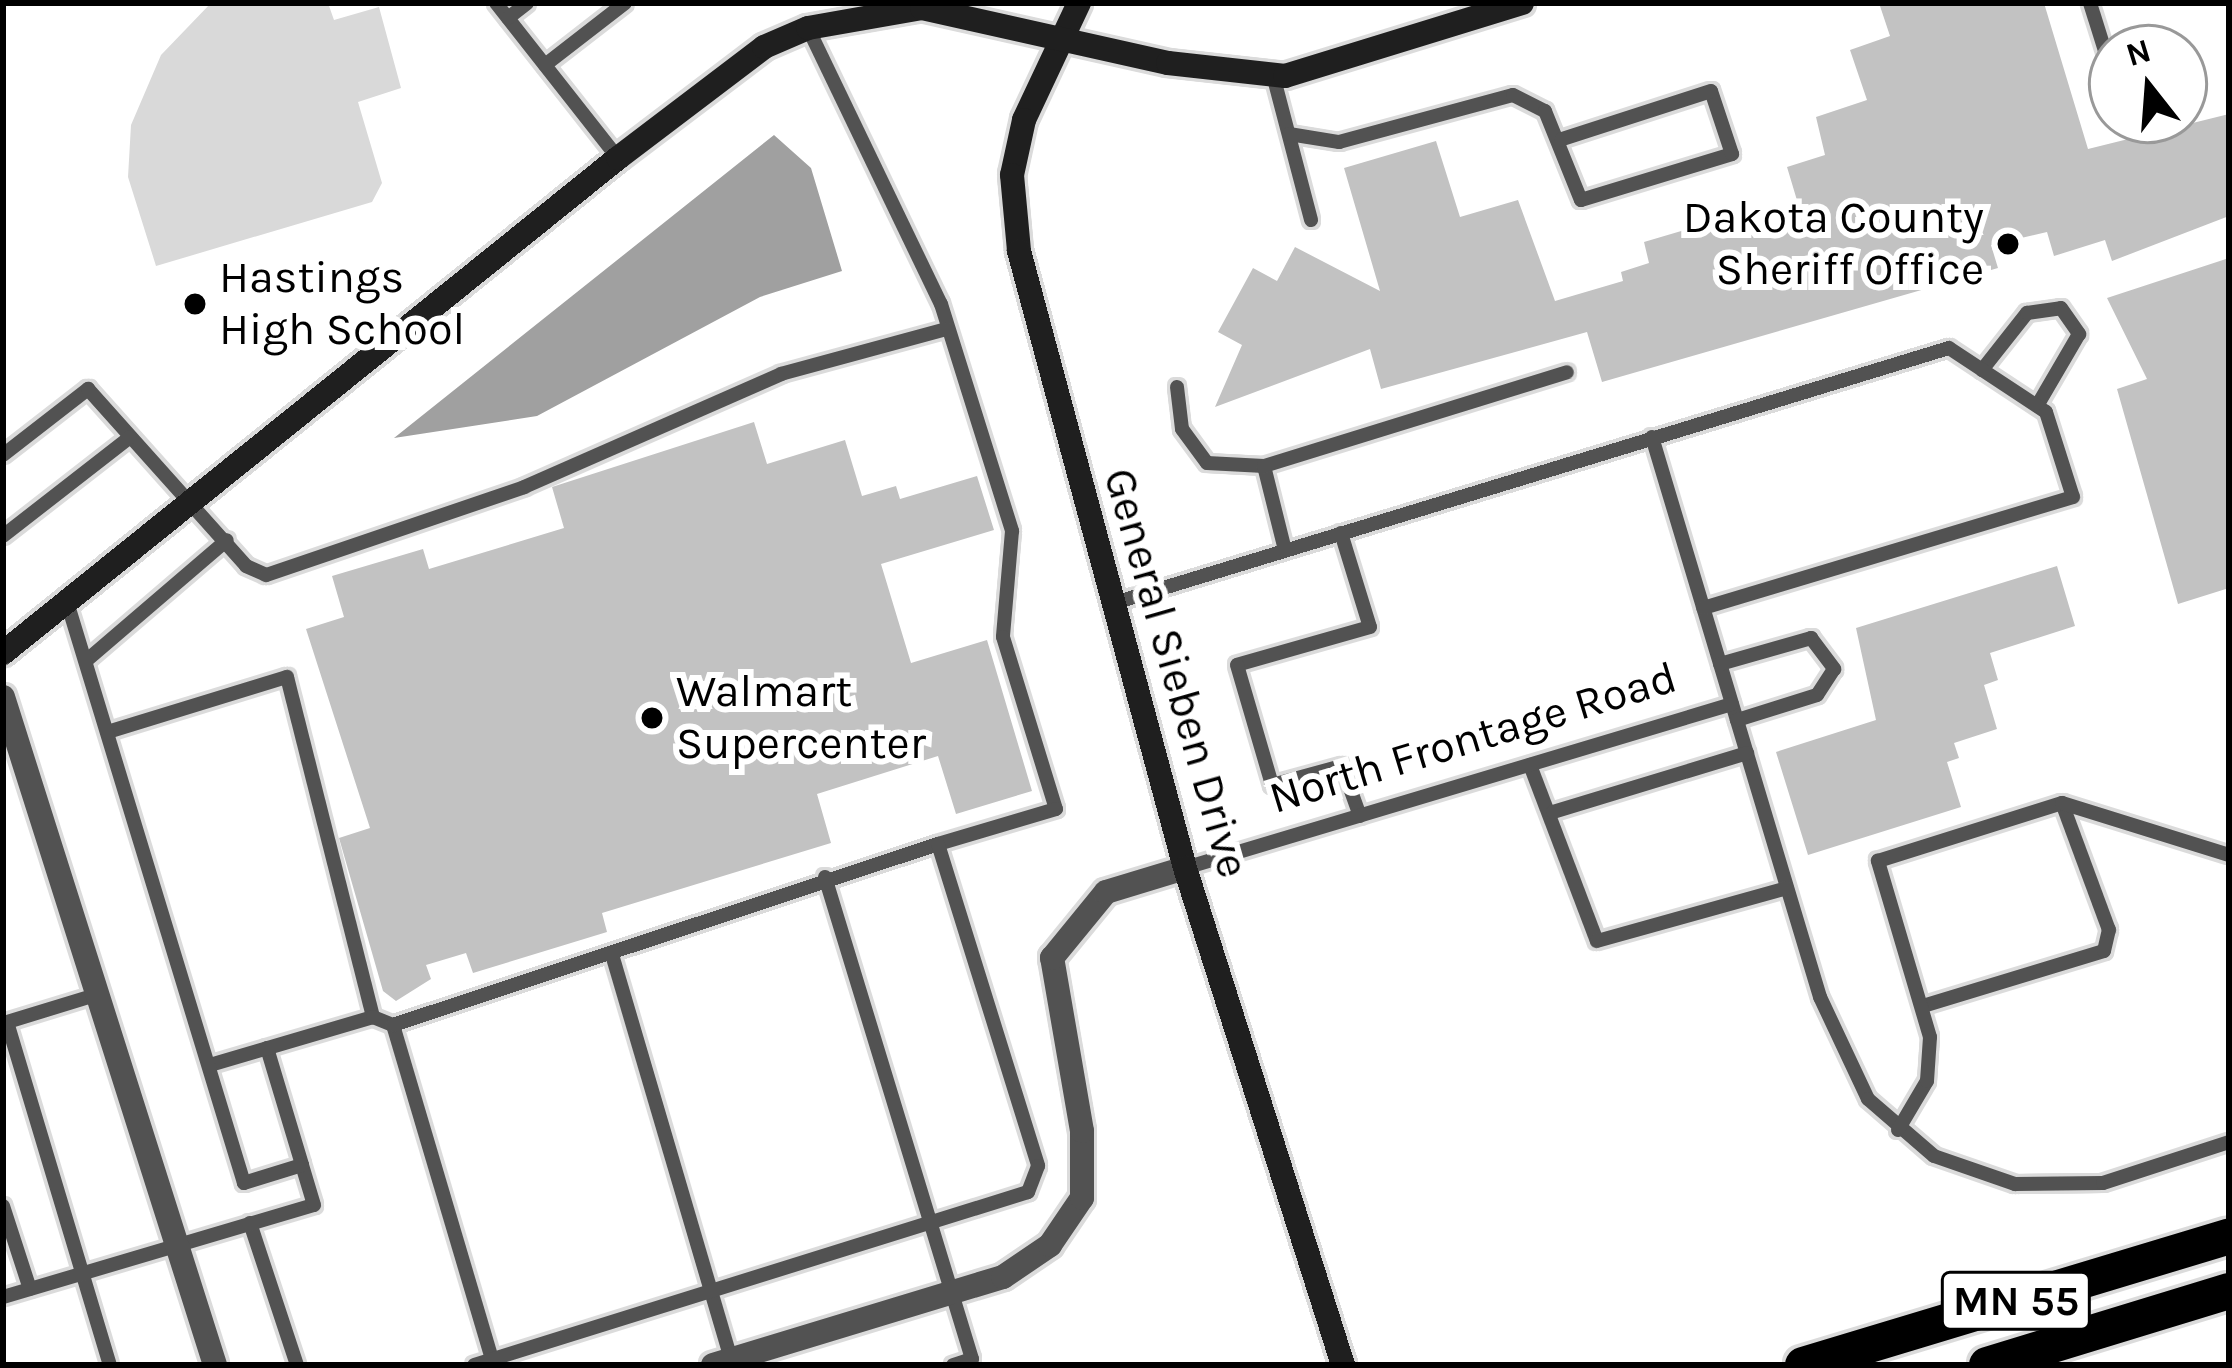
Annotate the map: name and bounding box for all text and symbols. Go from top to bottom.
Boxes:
north arrow [2088,24,2208,144]
text: N [2121,31,2155,74]
place label: Dakota County Sheriff Office [1683,191,1984,297]
marker: Dakota County Sheriff Office [1995,231,2021,257]
place label: Hastings High School [219,251,465,357]
marker: Hastings High School [182,291,208,317]
street label: General Sieben Drive [1092,462,1260,884]
street label: North Frontage Road [1263,650,1683,826]
place label: Walmart Supercenter [676,665,926,771]
marker: Walmart Supercenter [639,705,665,731]
road number: MN 55 [1938,1265,2094,1337]

